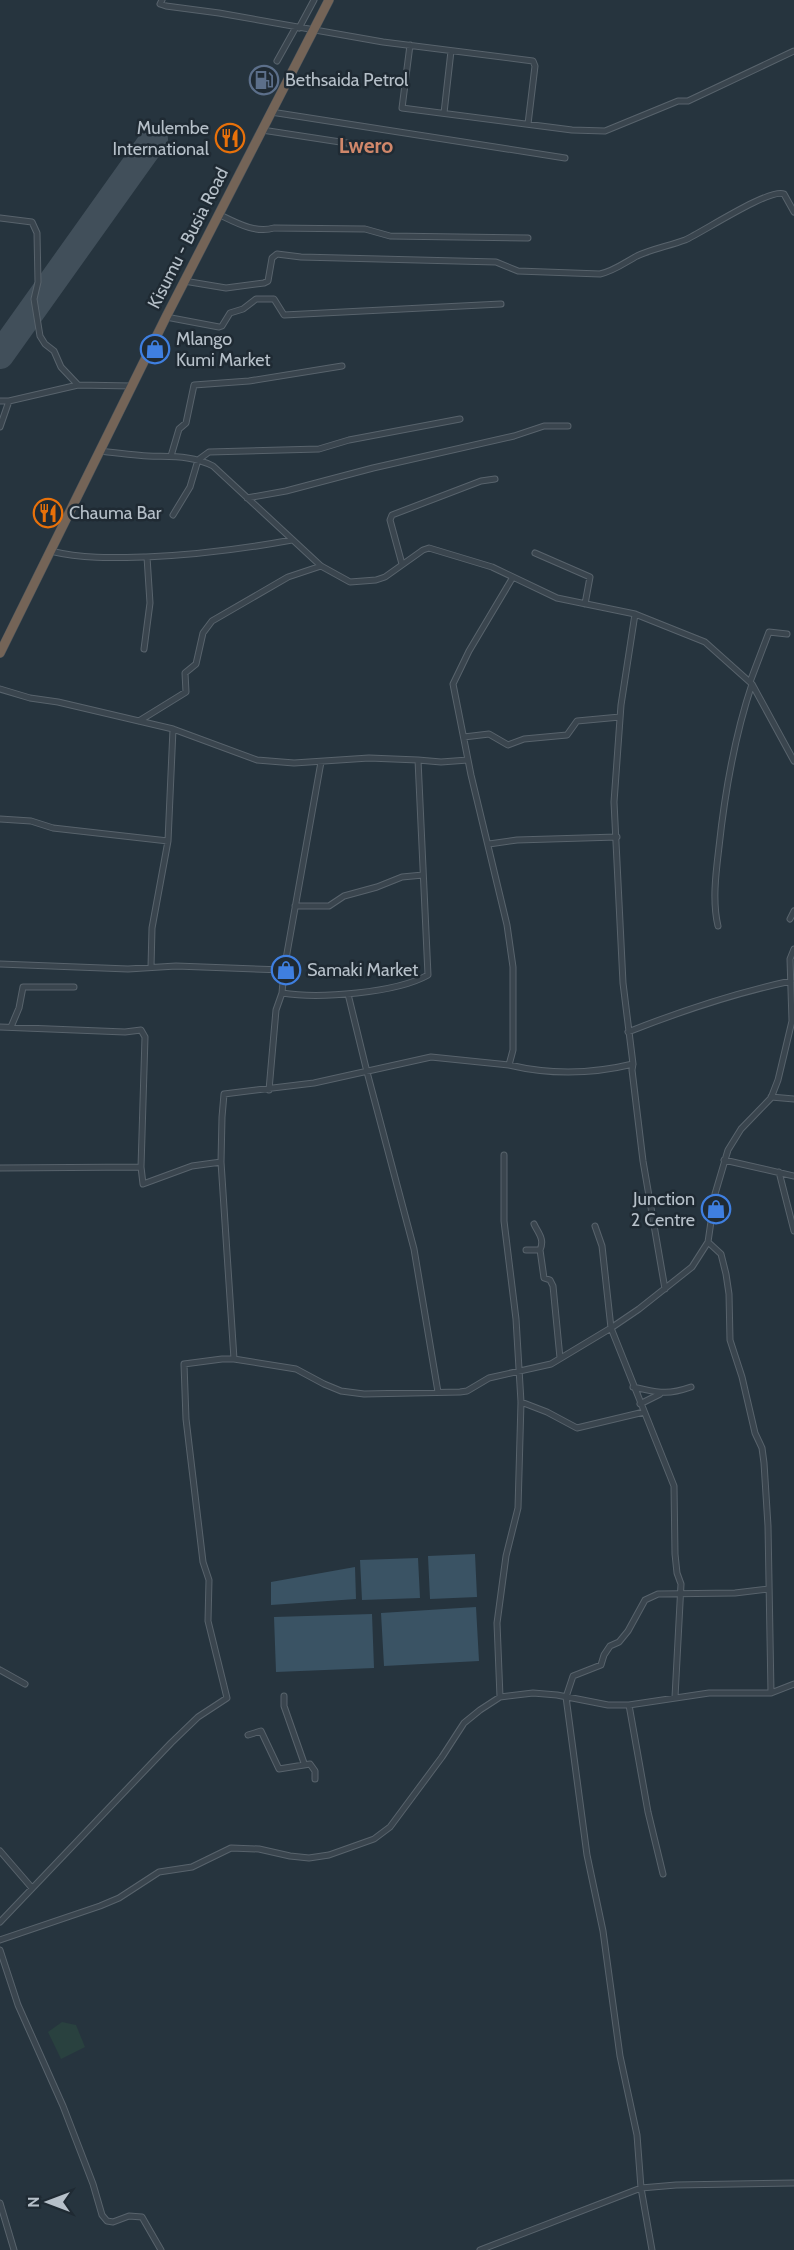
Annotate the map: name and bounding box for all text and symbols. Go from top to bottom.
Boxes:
fuel station icon: Bethsaida Petrol [248,64,280,96]
place label: Bethsaida Petrol [285,69,409,91]
place label: Mulembe International [113,117,210,160]
restaurant icon: Mulembe International [214,122,246,154]
district label: Lwero [339,133,393,158]
street label: Kisumu - Busia Road [143,164,233,312]
place label: Mlango Kumi Market [176,328,271,371]
shop icon: Mlango Kumi Market [139,333,171,365]
restaurant icon: Chauma Bar [32,497,64,529]
place label: Chauma Bar [69,502,162,524]
shop icon: Samaki Market [270,954,302,986]
place label: Samaki Market [307,959,418,981]
place label: Junction 2 Centre [631,1188,695,1231]
shop icon: Junction 2 Centre [700,1193,732,1225]
north arrow [18,2172,78,2232]
text: N [24,2196,43,2208]

